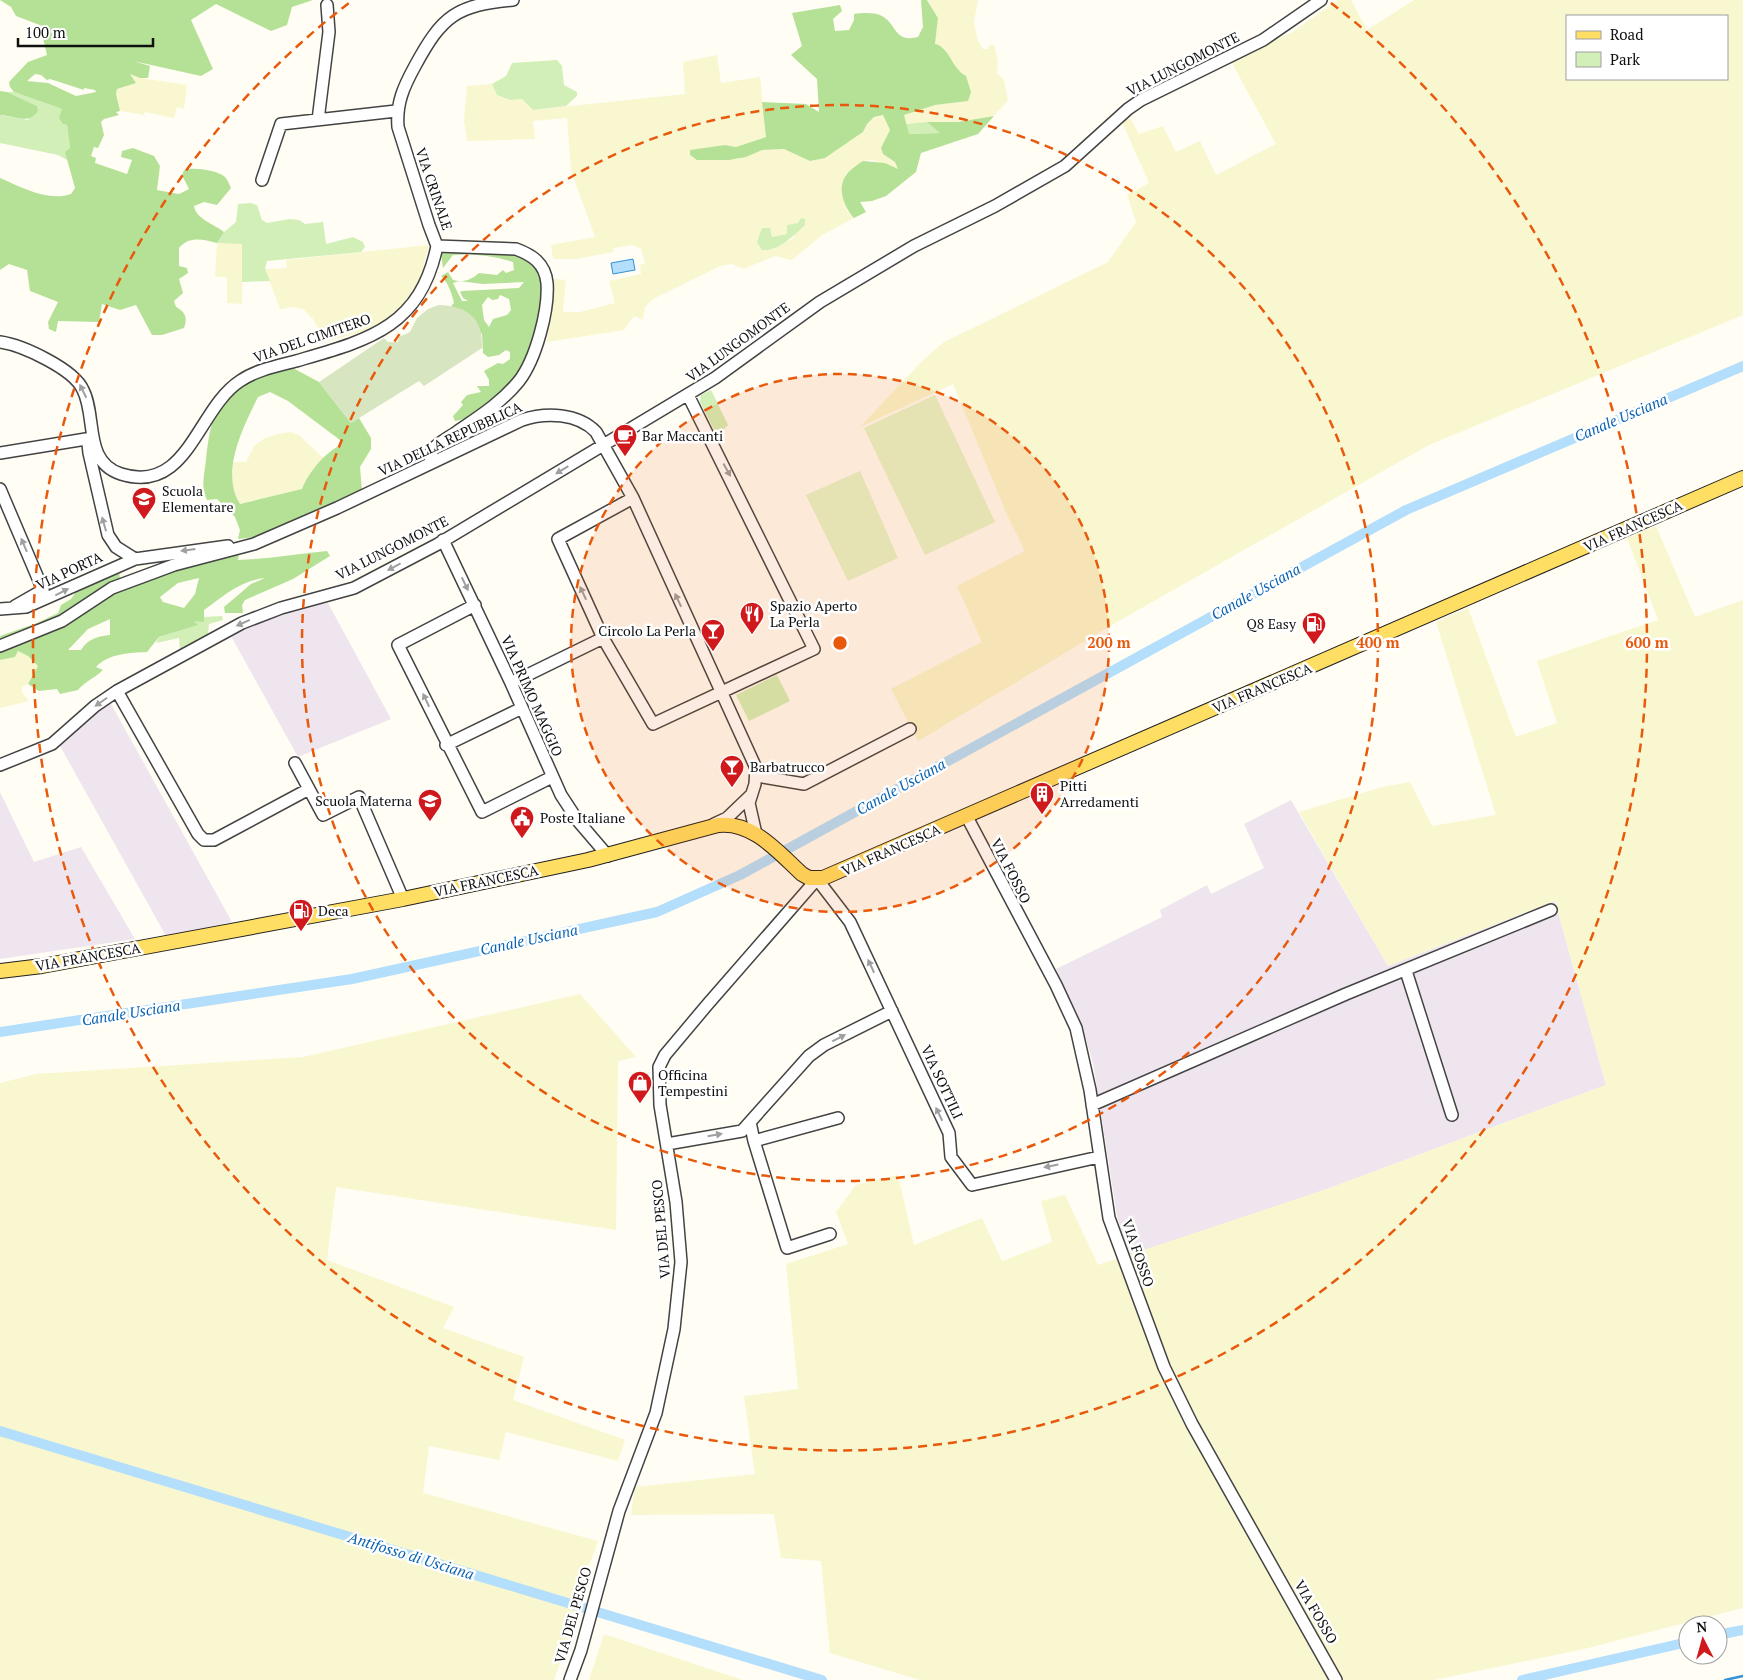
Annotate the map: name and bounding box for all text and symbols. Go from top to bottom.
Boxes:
scale bar [18,15,152,47]
legend [1566,15,1728,80]
text: 100 m [25,22,66,42]
text: Road [1610,24,1643,44]
street label: VIA LUNGOMONTE [1123,27,1242,100]
text: Park [1610,49,1640,69]
street label: VIA CRINALE [412,145,457,232]
street label: VIA LUNGOMONTE [682,297,793,386]
street label: VIA DEL CIMITERO [251,309,373,367]
one-way arrow [79,383,87,398]
water label: Canale Usciana [1571,388,1670,446]
street label: VIA DELLA REPUBBLICA [375,397,525,480]
cafe icon: Bar Maccanti [612,423,638,457]
place label: Bar Maccanti [642,426,723,445]
one-way arrow [722,463,731,476]
one-way arrow [556,465,569,474]
place label: Scuola Elementare [162,481,234,516]
school or university icon: Scuola Elementare [131,486,157,520]
street label: VIA FRANCESCA [1580,495,1686,556]
street label: VIA LUNGOMONTE [332,511,451,584]
one-way arrow [100,516,108,531]
one-way arrow [20,537,28,552]
one-way arrow [180,546,196,554]
street label: VIA PORTA [33,547,105,594]
water label: Canale Usciana [1207,558,1304,624]
one-way arrow [387,563,402,571]
one-way arrow [461,577,469,591]
one-way arrow [579,586,587,600]
one-way arrow [54,588,69,596]
one-way arrow [674,593,682,607]
place label: Spazio Aperto La Perla [770,596,858,631]
restaurant icon: Spazio Aperto La Perla [739,601,765,635]
fuel station icon: Q8 Easy [1301,611,1327,645]
place label: Q8 Easy [1246,614,1297,633]
bar icon: Circolo La Perla [700,618,726,652]
one-way arrow [236,620,250,628]
place label: Circolo La Perla [598,621,696,640]
street label: VIA PRIMO MAGGIO [497,632,568,759]
text: 200 m [1087,632,1131,652]
text: 400 m [1356,632,1400,652]
text: 600 m [1625,632,1669,652]
centre of rings [831,634,849,652]
street label: VIA FRANCESCA [1209,658,1315,717]
one-way arrow [422,693,430,707]
one-way arrow [94,697,108,707]
water label: Canale Usciana [852,753,949,819]
bar icon: Barbatrucco [719,754,745,788]
place label: Barbatrucco [750,757,825,776]
place label: Pitti Arredamenti [1060,776,1139,811]
building icon: Pitti Arredamenti [1029,781,1055,815]
school or university icon: Scuola Materna [417,788,443,822]
place label: Scuola Materna [315,791,412,810]
public building icon: Poste Italiane [509,805,535,839]
place label: Poste Italiane [540,808,625,827]
street label: VIA FRANCESCA [838,819,944,880]
street label: VIA FOSSO [987,835,1036,907]
street label: VIA FRANCESCA [432,860,540,901]
fuel station icon: Deca [288,898,314,932]
place label: Deca [318,901,349,920]
water label: Canale Usciana [478,919,579,959]
street label: VIA FRANCESCA [34,938,142,975]
one-way arrow [866,959,874,973]
water label: Canale Usciana [80,994,181,1030]
one-way arrow [832,1034,846,1042]
street label: VIA SOTTILI [917,1042,968,1122]
place label: Officina Tempestini [658,1065,728,1100]
shop icon: Officina Tempestini [627,1070,653,1104]
one-way arrow [935,1107,943,1121]
one-way arrow [707,1131,723,1139]
one-way arrow [1042,1163,1058,1171]
street label: VIA DEL PESCO [647,1179,674,1279]
street label: VIA FOSSO [1118,1216,1159,1289]
water label: Antifosso di Usciana [345,1526,476,1584]
street label: VIA DEL PESCO [550,1564,595,1665]
street label: VIA FOSSO [1291,1576,1342,1647]
north arrow [1678,1615,1728,1665]
text: N [1695,1617,1708,1637]

